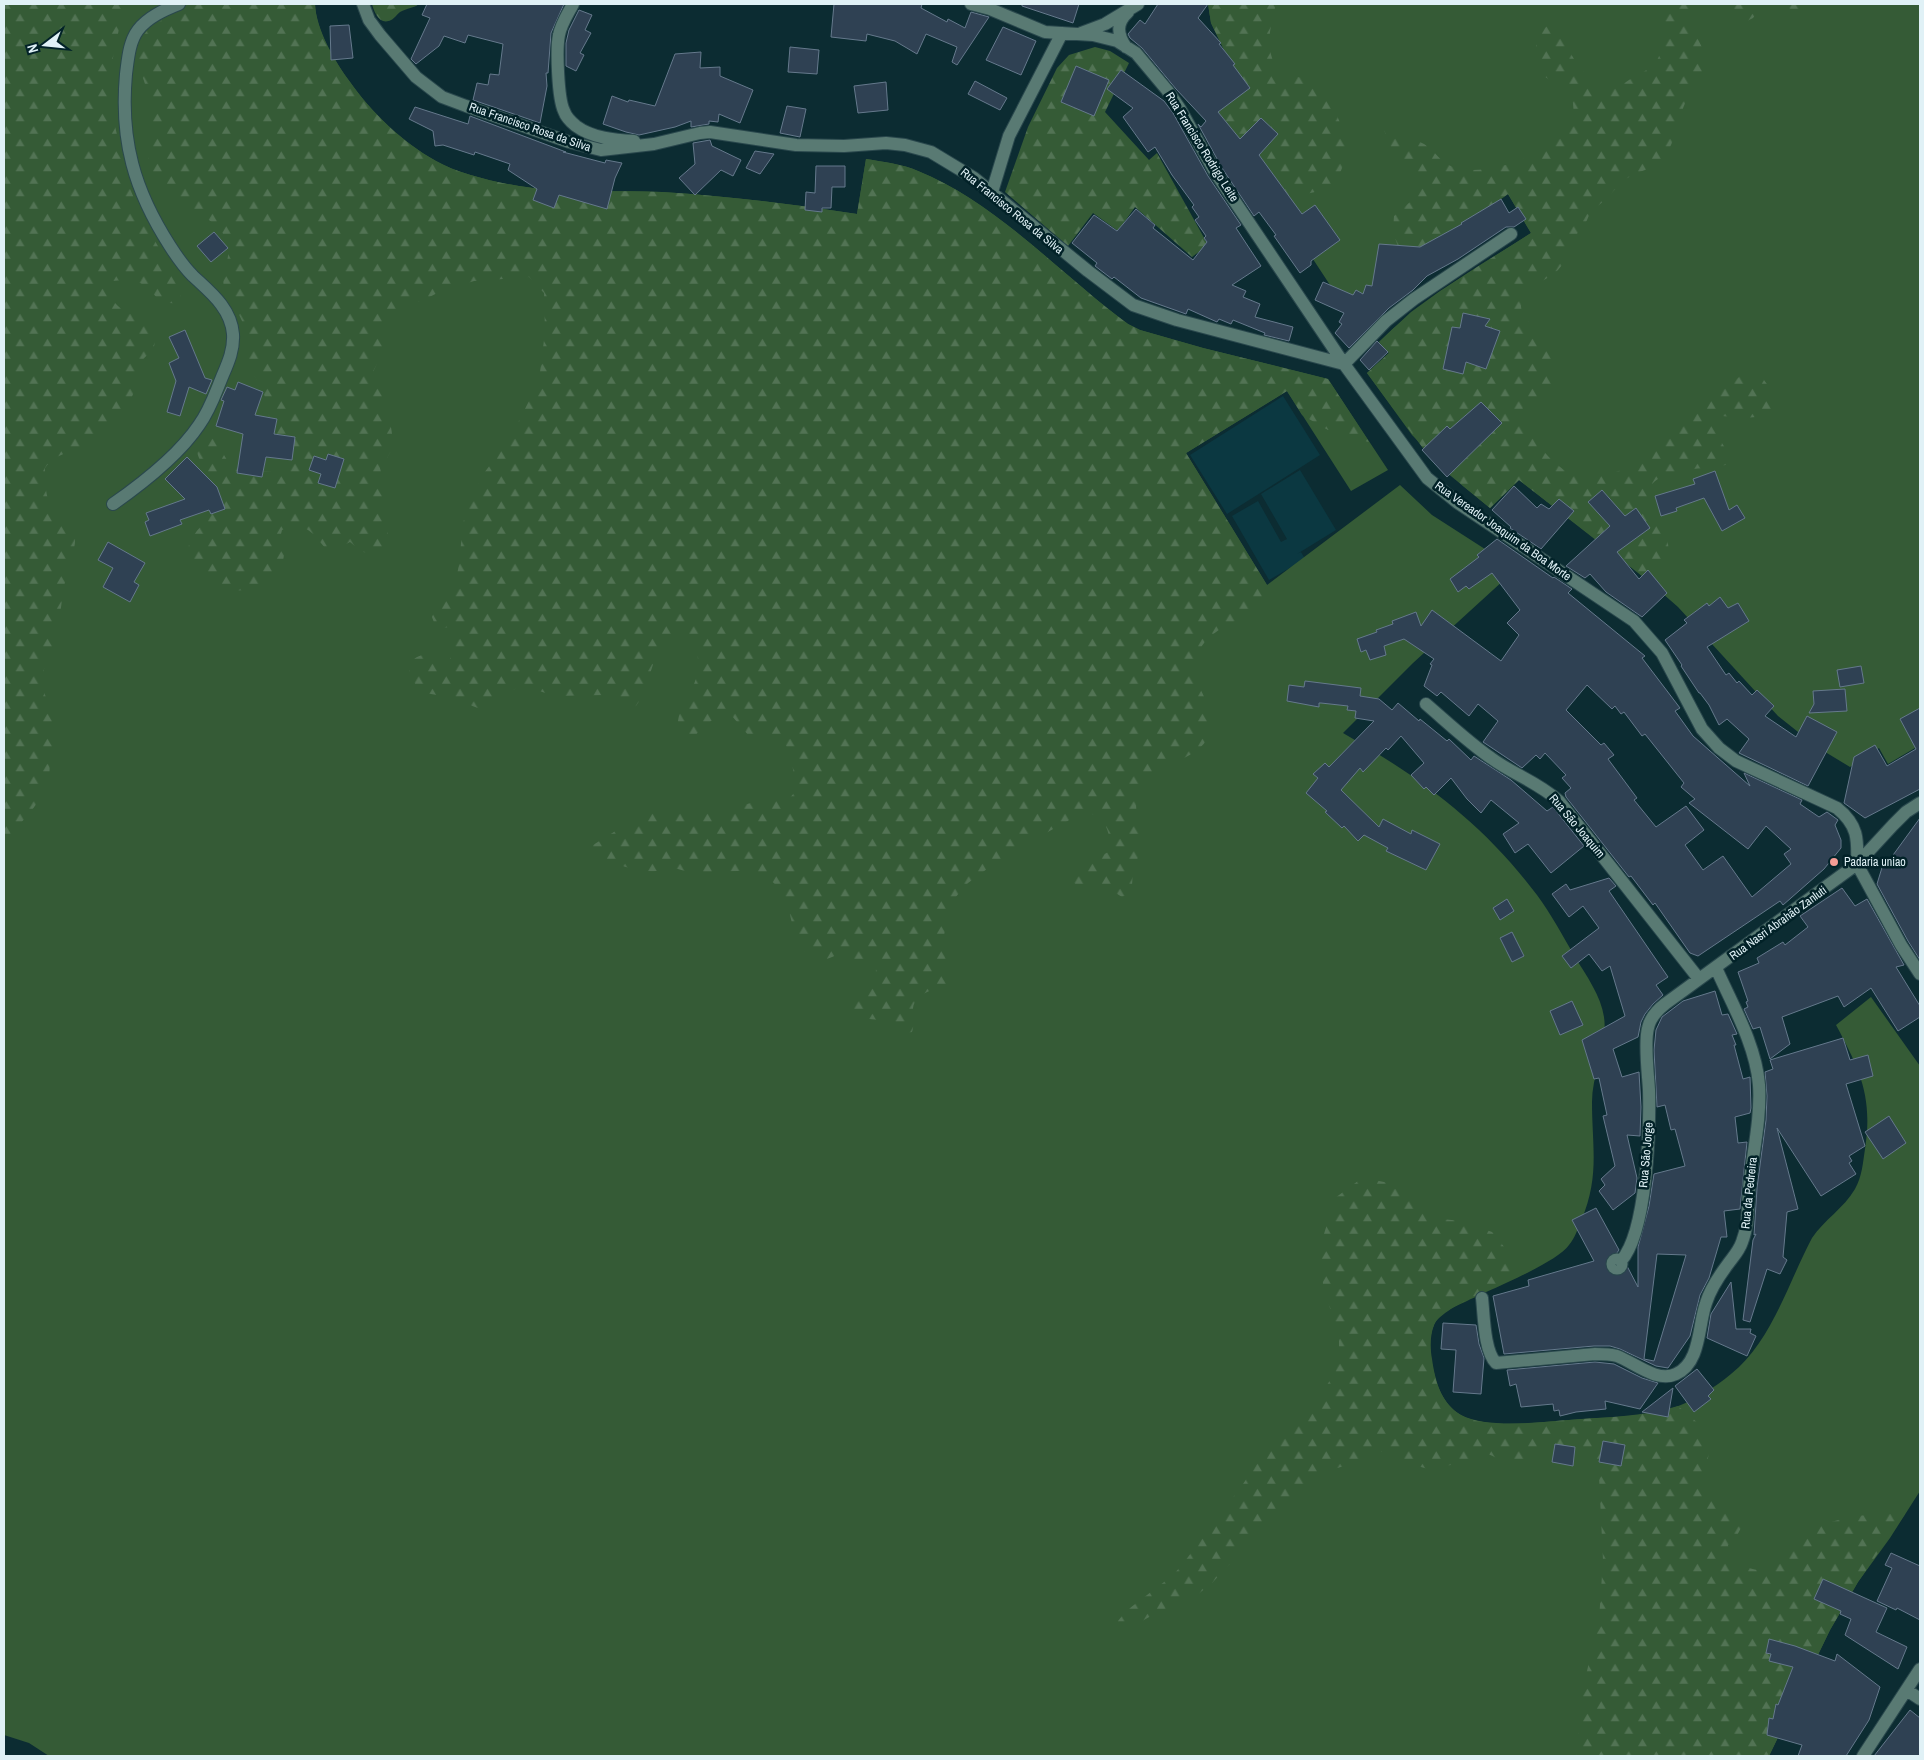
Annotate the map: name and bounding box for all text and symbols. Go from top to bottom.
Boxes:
north arrow [20,20,70,70]
text: N [23,42,42,55]
street label: Rua Francisco Rodrigo Leite [1162,89,1242,205]
street label: Rua Francisco Rosa da Silva [467,99,594,156]
street label: Rua Francisco Rosa da Silva [957,165,1067,258]
street label: Rua Vereador Joaquim da Boa Morte [1432,478,1574,584]
street label: Rua São Joaquim [1546,791,1608,861]
place label: Padaria uniao [1844,854,1906,870]
marker: Padaria uniao [1828,856,1840,868]
street label: Rua Nasri Abrahão Zanluti [1726,882,1830,964]
street label: Rua São Jorge [1635,1122,1657,1188]
street label: Rua da Pedreira [1737,1156,1761,1230]

